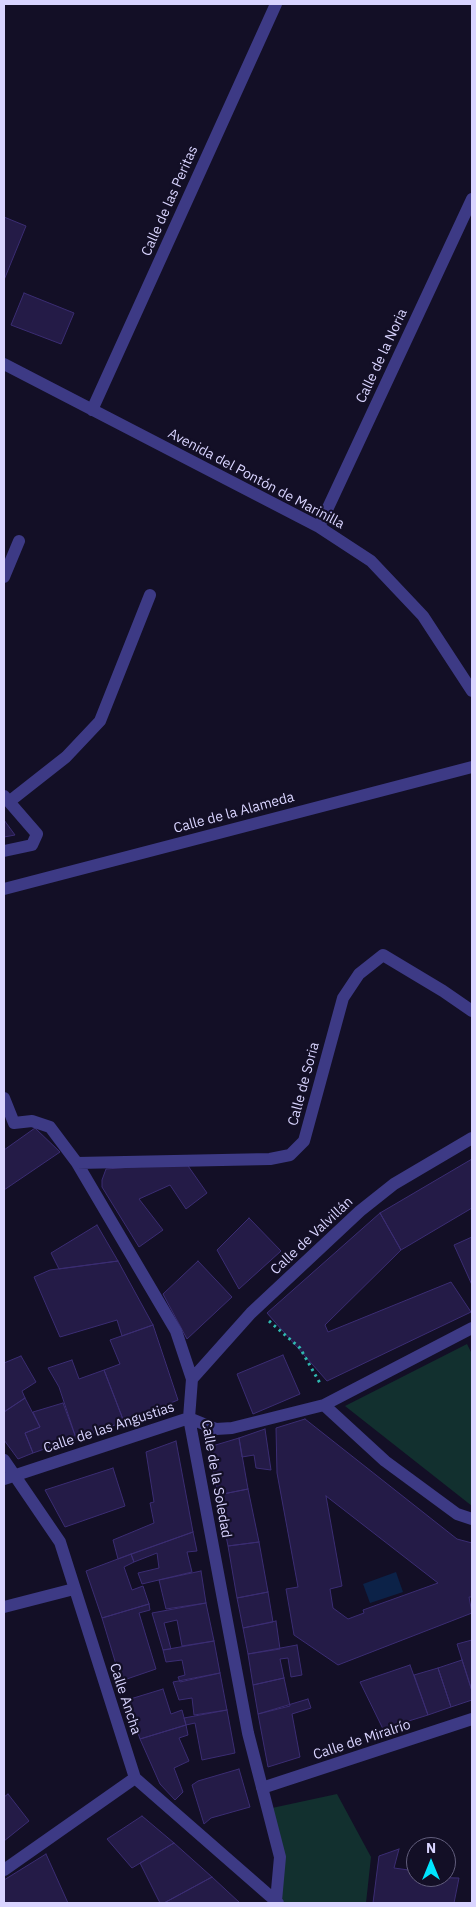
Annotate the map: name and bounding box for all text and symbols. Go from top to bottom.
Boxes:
street label: Calle de las Peritas [138,143,202,259]
street label: Calle de la Noria [353,306,411,406]
street label: Avenida del Pontón de Marinilla [165,425,347,533]
street label: Calle de la Alameda [172,789,296,837]
street label: Calle de Soria [285,1040,323,1128]
street label: Calle de Valvillán [267,1194,357,1278]
street label: Calle de las Angustias [41,1399,177,1457]
street label: Calle de la Soledad [197,1419,235,1539]
street label: Calle Ancha [106,1661,144,1737]
street label: Calle de Miralrío [311,1716,413,1764]
north arrow [406,1837,456,1887]
text: N [426,1839,436,1857]

